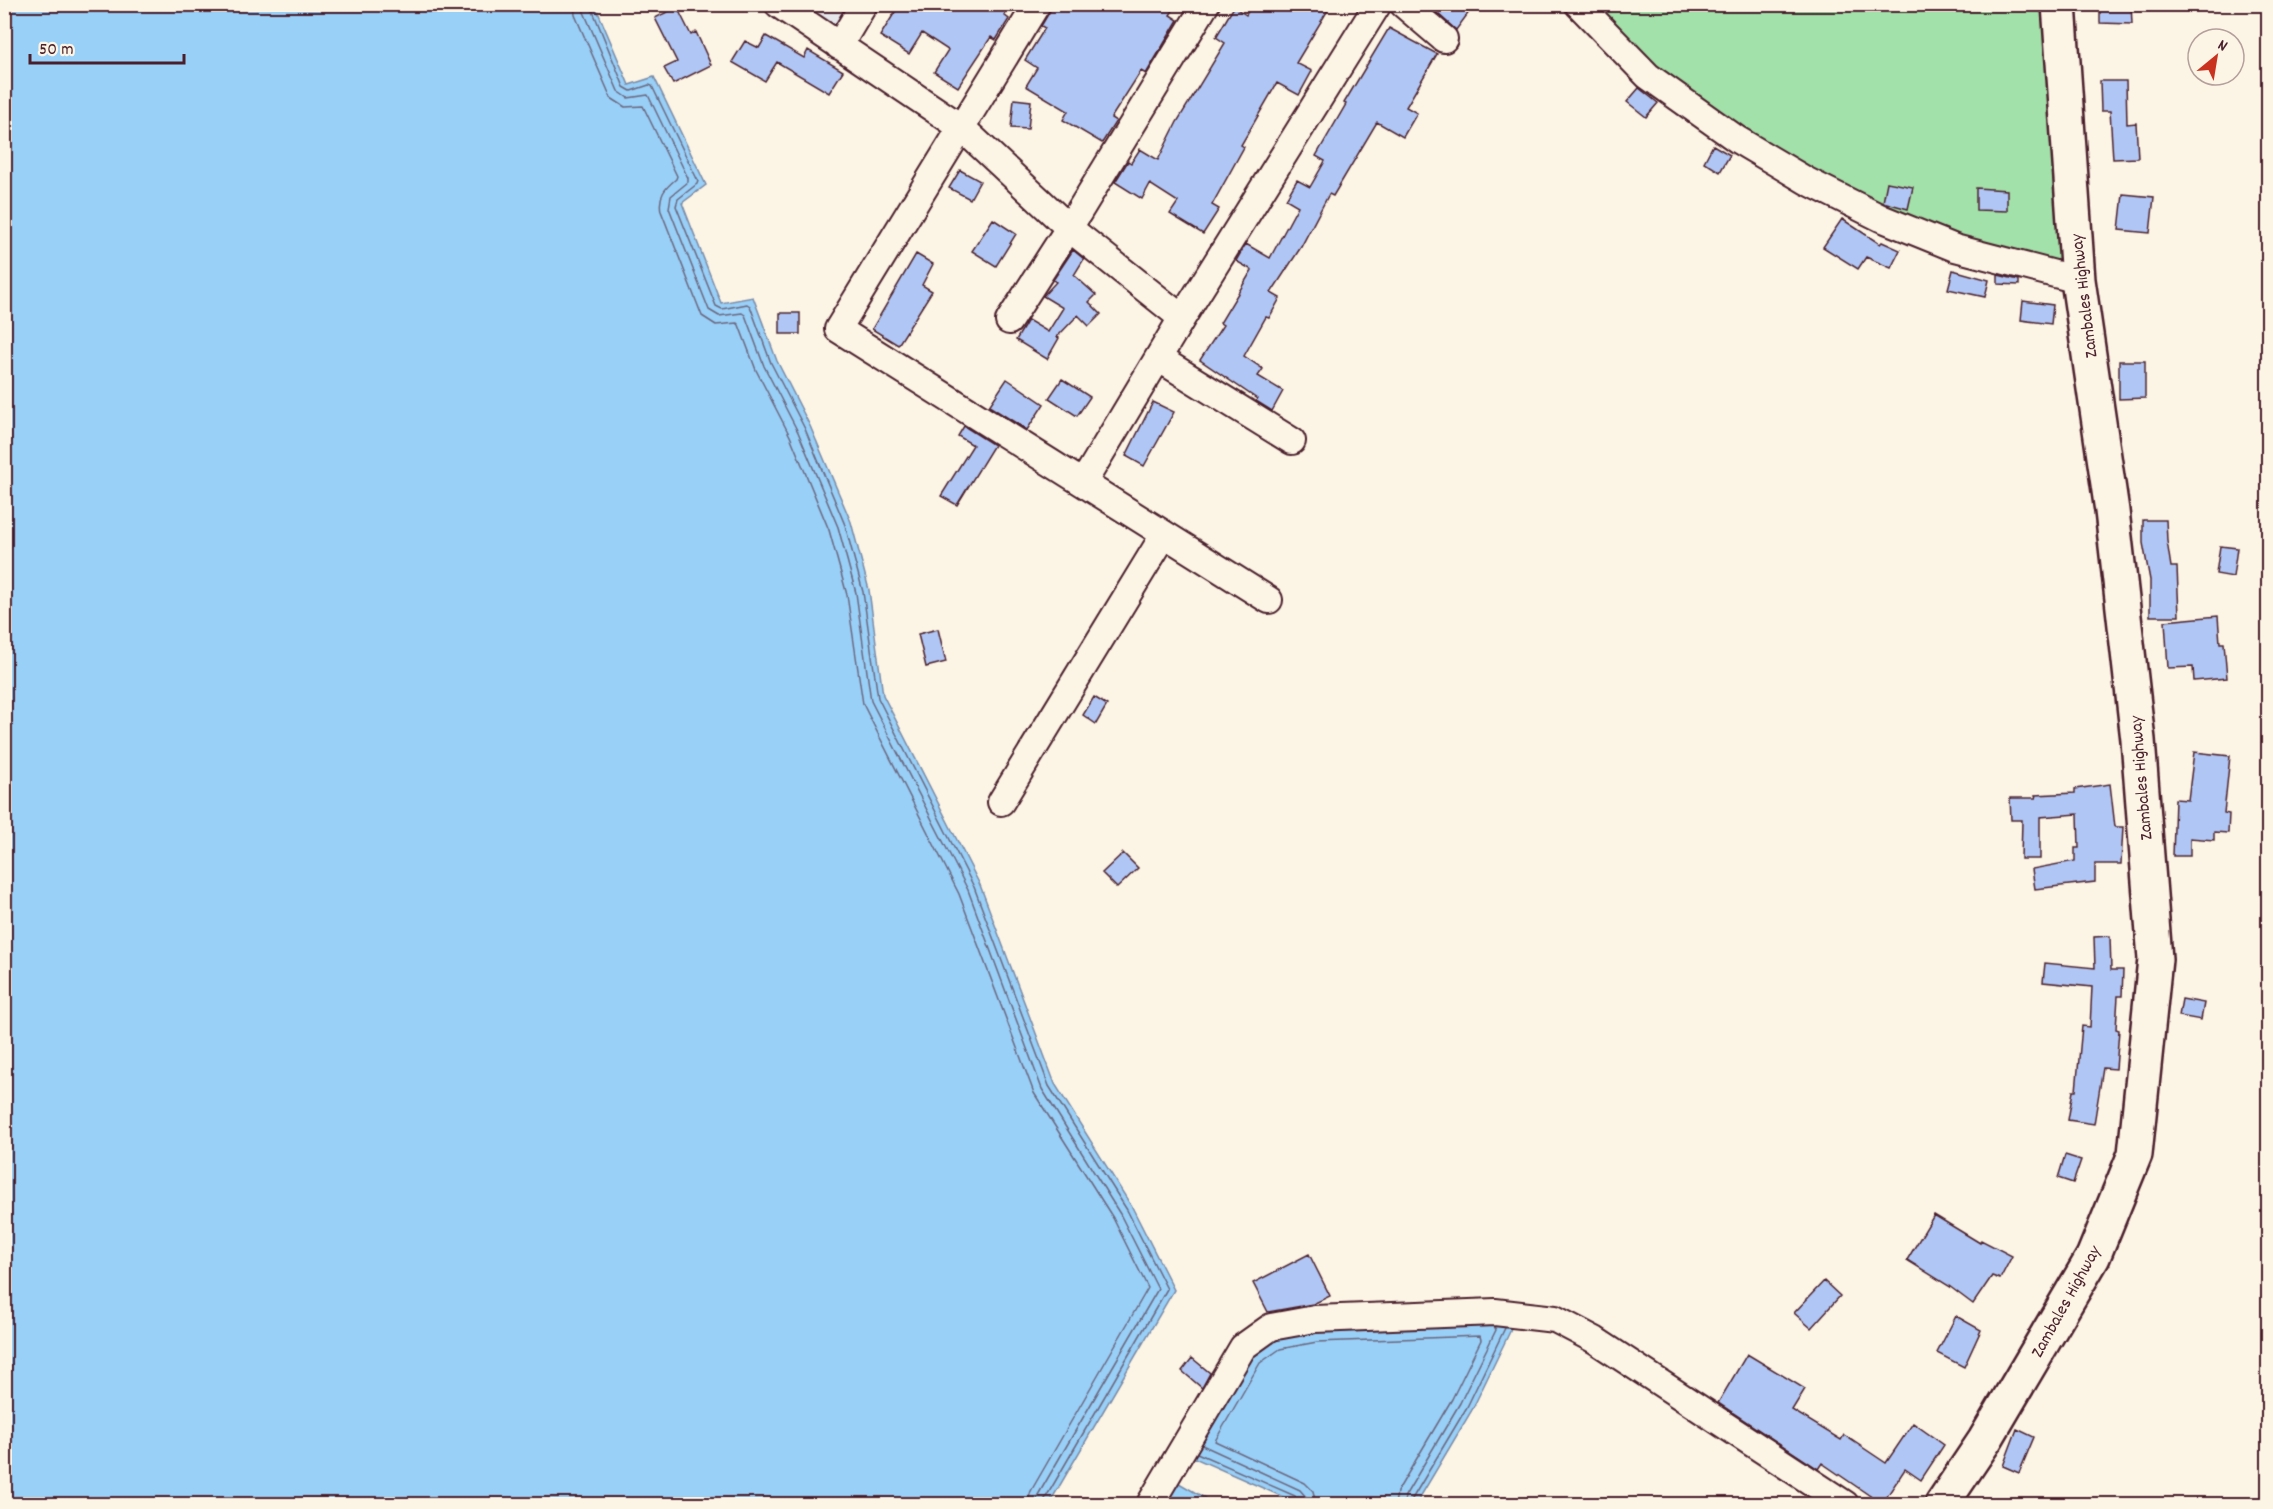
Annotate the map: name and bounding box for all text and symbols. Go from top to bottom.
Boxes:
scale bar [30,27,184,65]
north arrow [2186,27,2246,87]
text: N [2213,34,2232,58]
text: 50 m [39,38,74,63]
street label: Zambales Highway [2065,232,2105,359]
street label: Zambales Highway [2125,714,2160,841]
street label: Zambales Highway [2026,1241,2109,1363]

